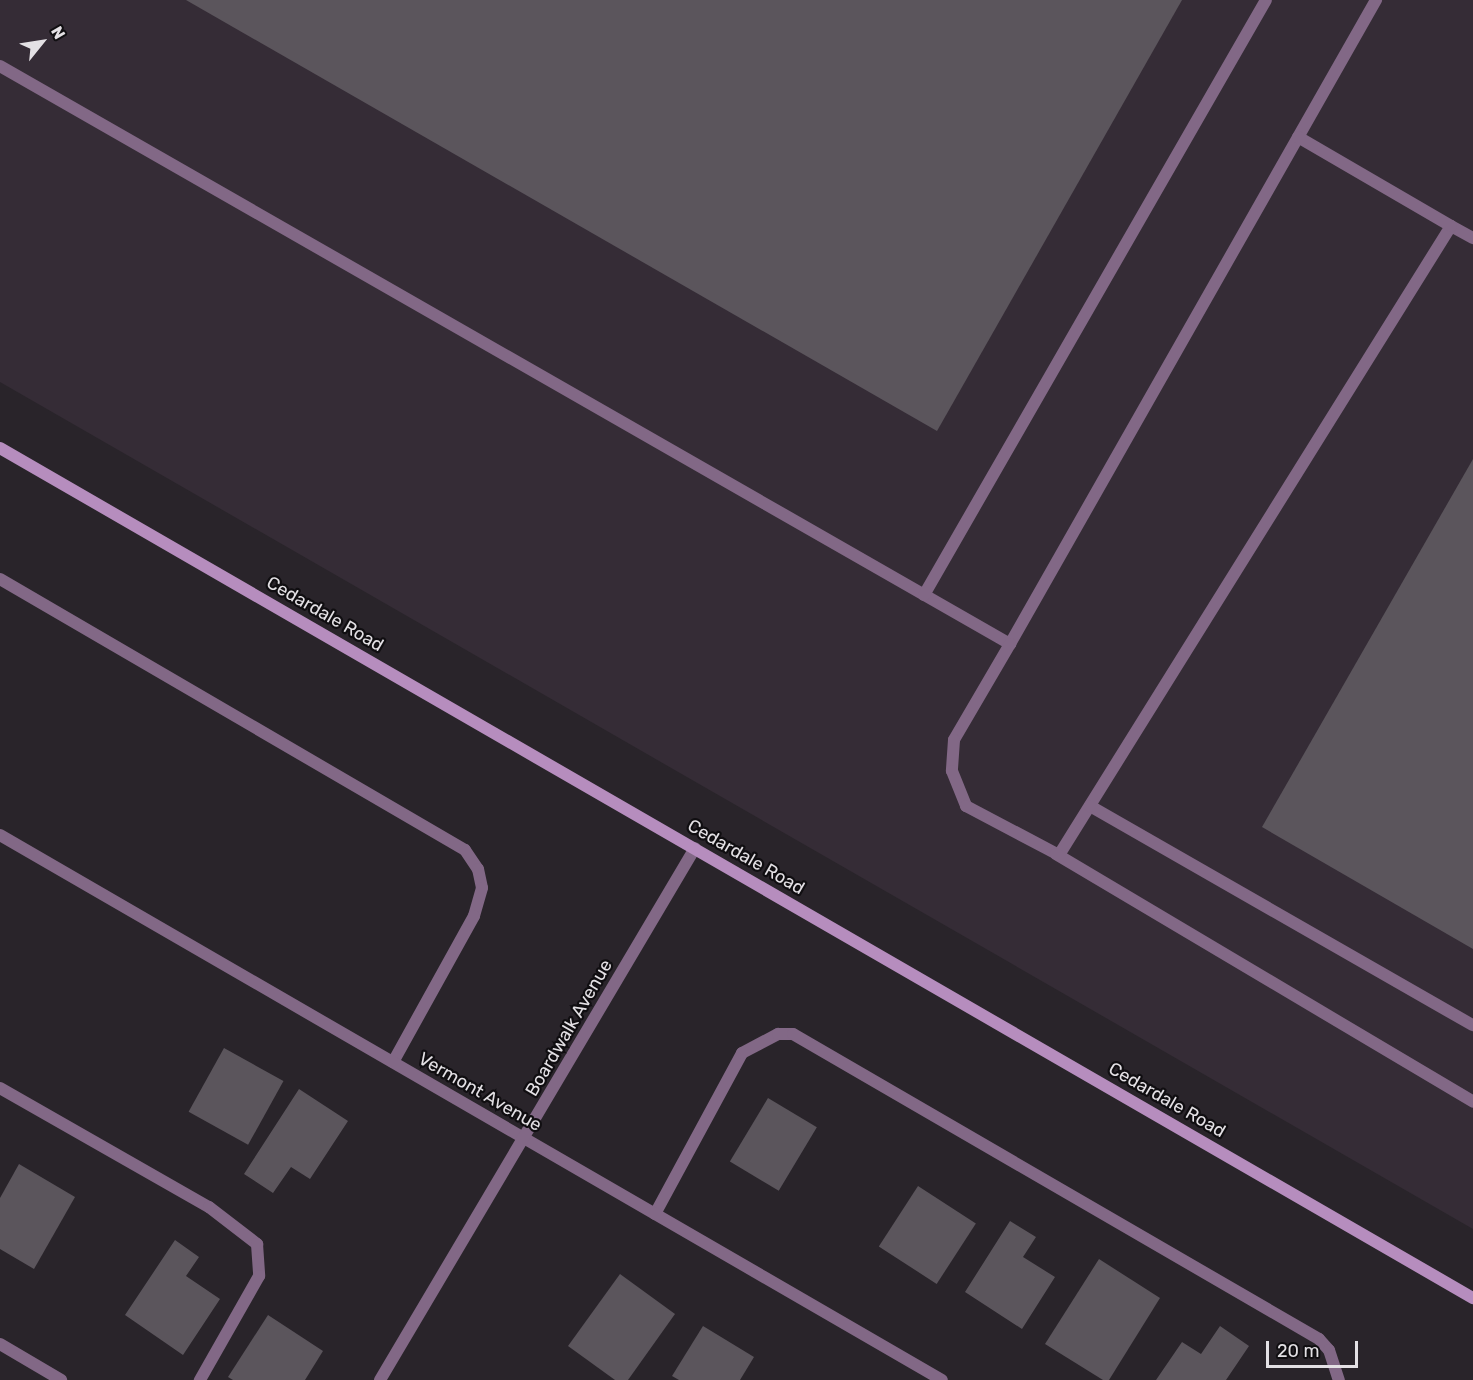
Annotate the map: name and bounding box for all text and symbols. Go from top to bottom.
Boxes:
north arrow [12,12,72,72]
text: N [47,23,69,42]
street label: Cedardale Road [263,572,387,656]
street label: Cedardale Road [684,815,808,899]
street label: Boardwalk Avenue [521,956,617,1100]
street label: Vermont Avenue [414,1048,546,1136]
street label: Cedardale Road [1105,1058,1229,1142]
scale bar [1269,1329,1360,1367]
text: 20 m [1277,1340,1319,1362]

